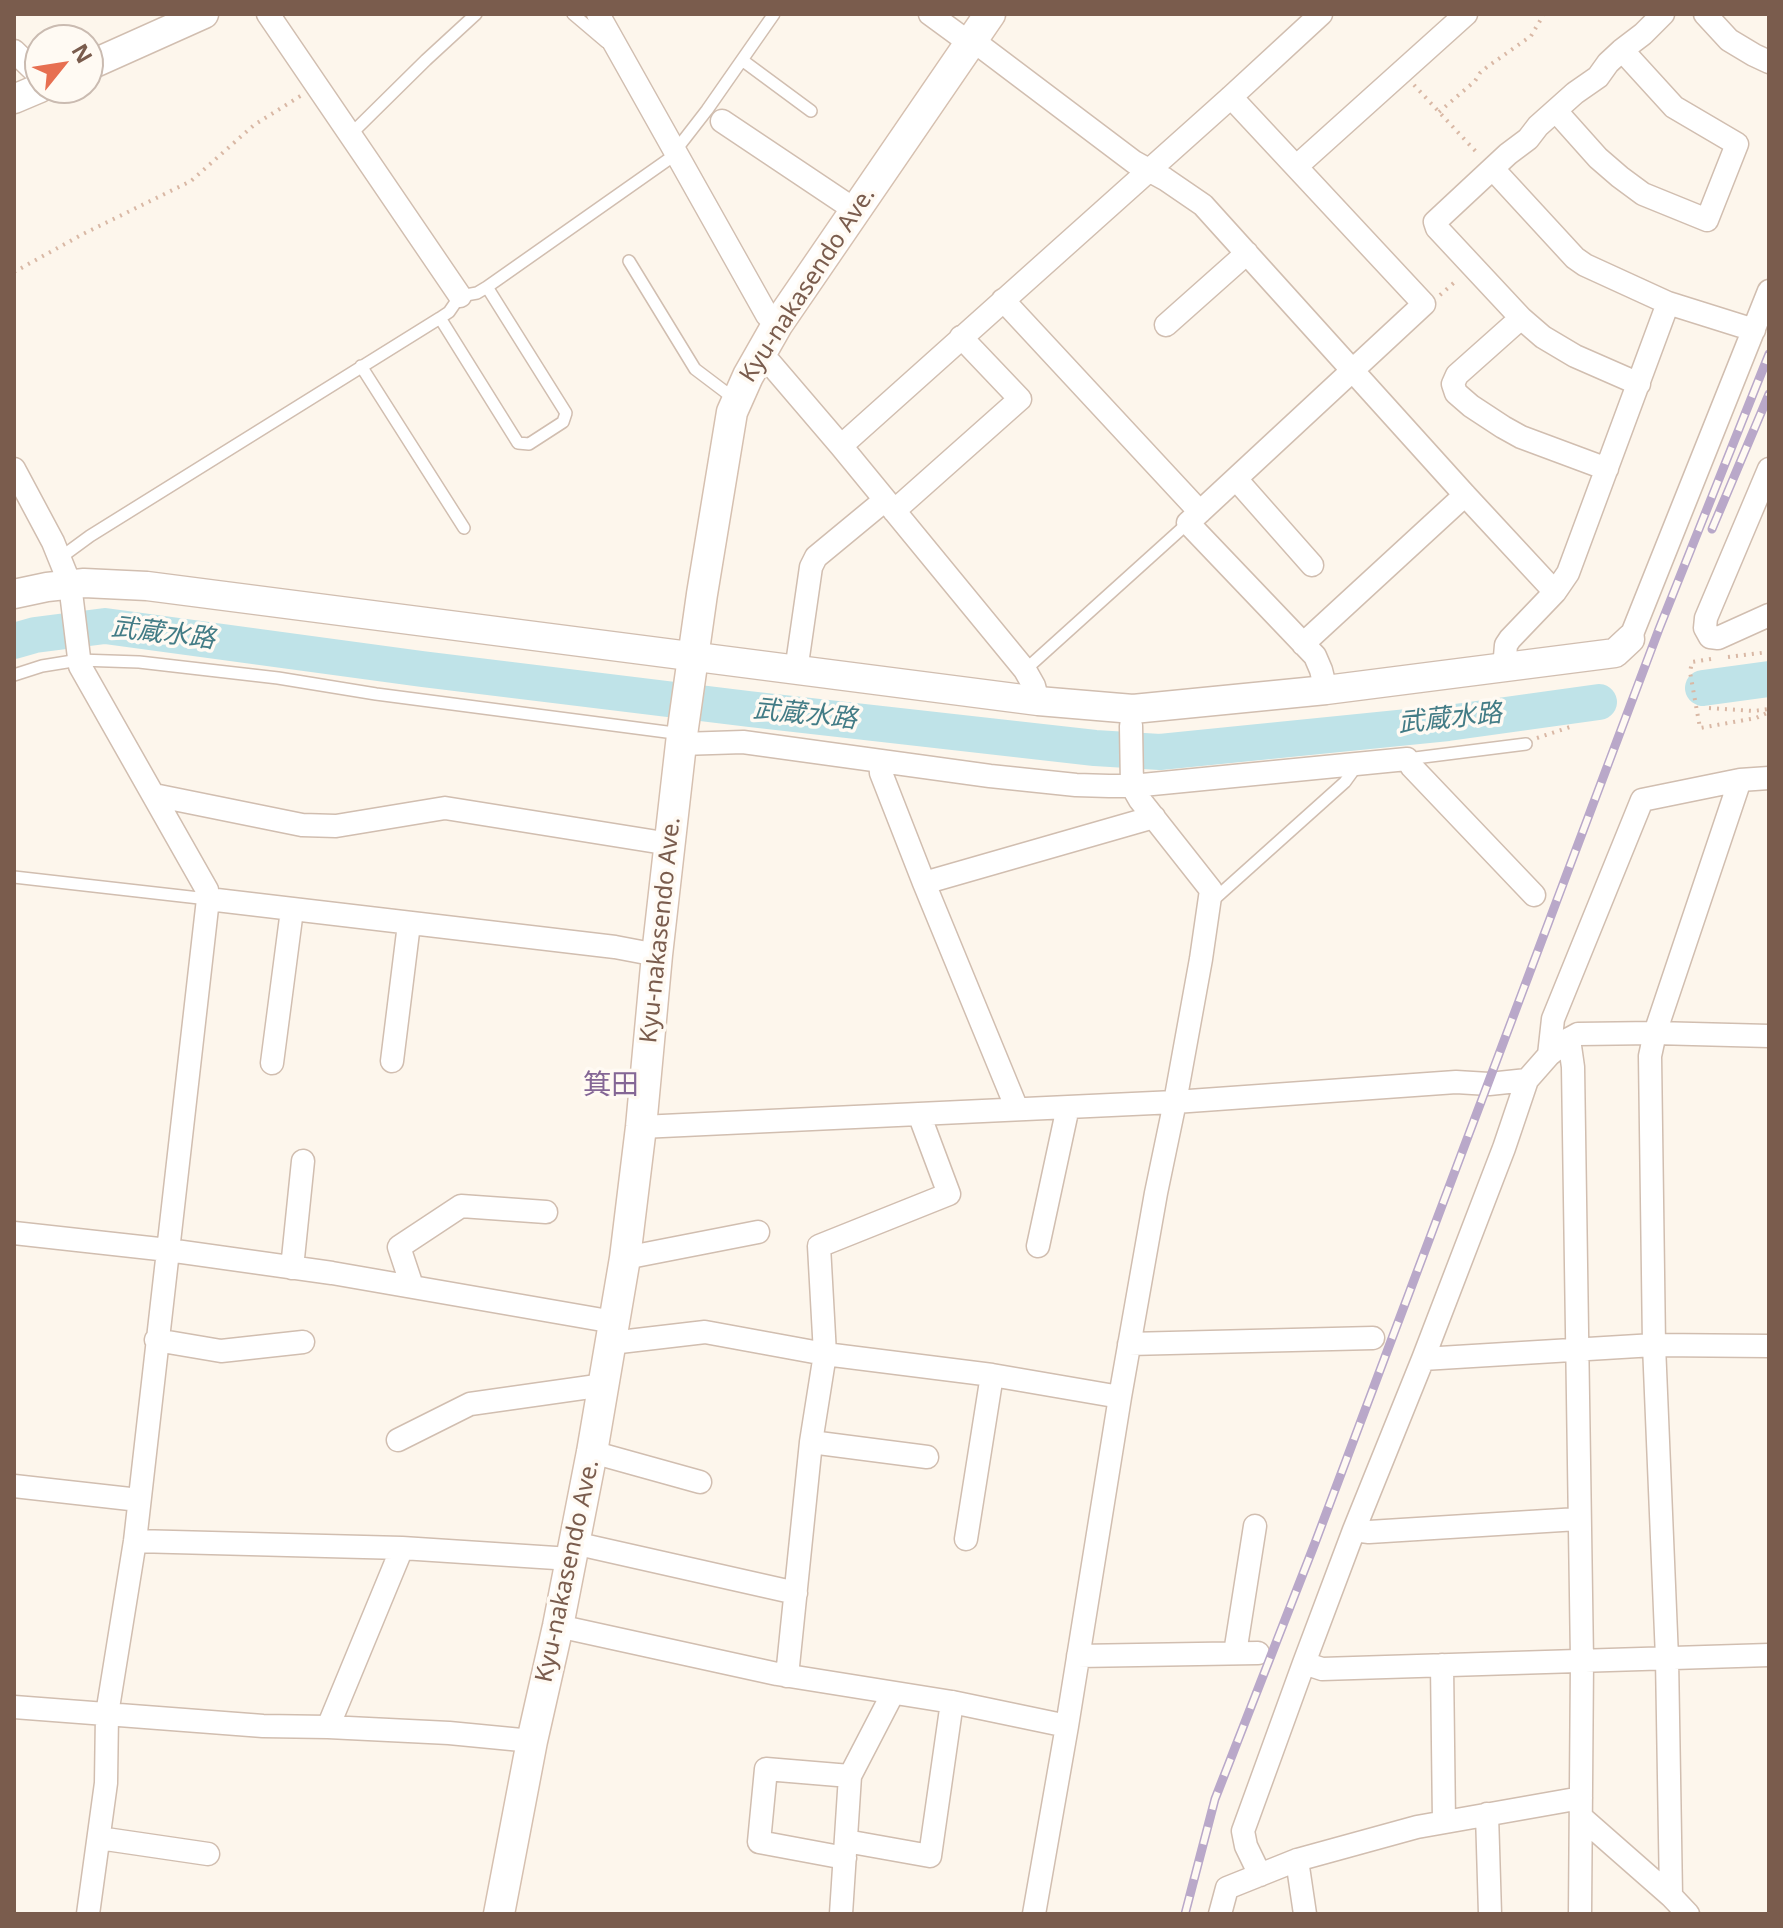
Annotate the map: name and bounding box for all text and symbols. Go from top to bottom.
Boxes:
north arrow [24,24,104,104]
text: N [66,38,101,68]
street label: Kyu-nakasendo Ave. [734,182,882,388]
water label: 武蔵水路 [109,612,217,656]
water label: 武蔵水路 [752,694,858,736]
water label: 武蔵水路 [1397,698,1503,740]
street label: Kyu-nakasendo Ave. [635,816,687,1044]
district label: 箕田 [583,1069,639,1103]
street label: Kyu-nakasendo Ave. [530,1457,606,1685]

